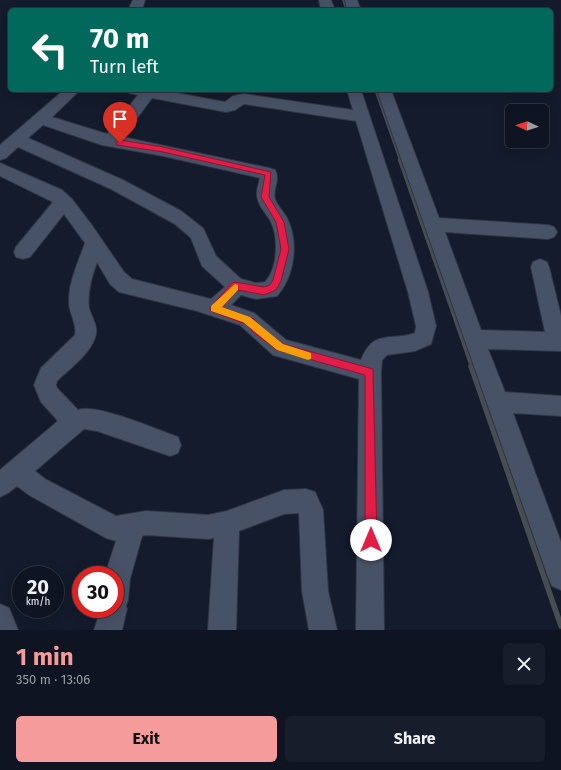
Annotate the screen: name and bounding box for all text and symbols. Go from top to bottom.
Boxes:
text: 70 m [90,22,149,55]
icon: left [24,24,76,76]
text: Turn left [90,56,159,78]
pin [103,102,137,143]
north arrow [505,104,549,148]
map controls [505,104,549,148]
icon: arrive [109,108,131,130]
position arrow [350,519,392,561]
speed limit sign: 30 [72,566,124,618]
text: 20 [27,575,49,599]
text: km/h [26,596,50,608]
text: 1 min [16,643,74,671]
button: close [503,643,545,685]
text: 350 m · 13:06 [16,672,90,687]
button: Exit [16,716,277,762]
button: Share [285,716,545,762]

